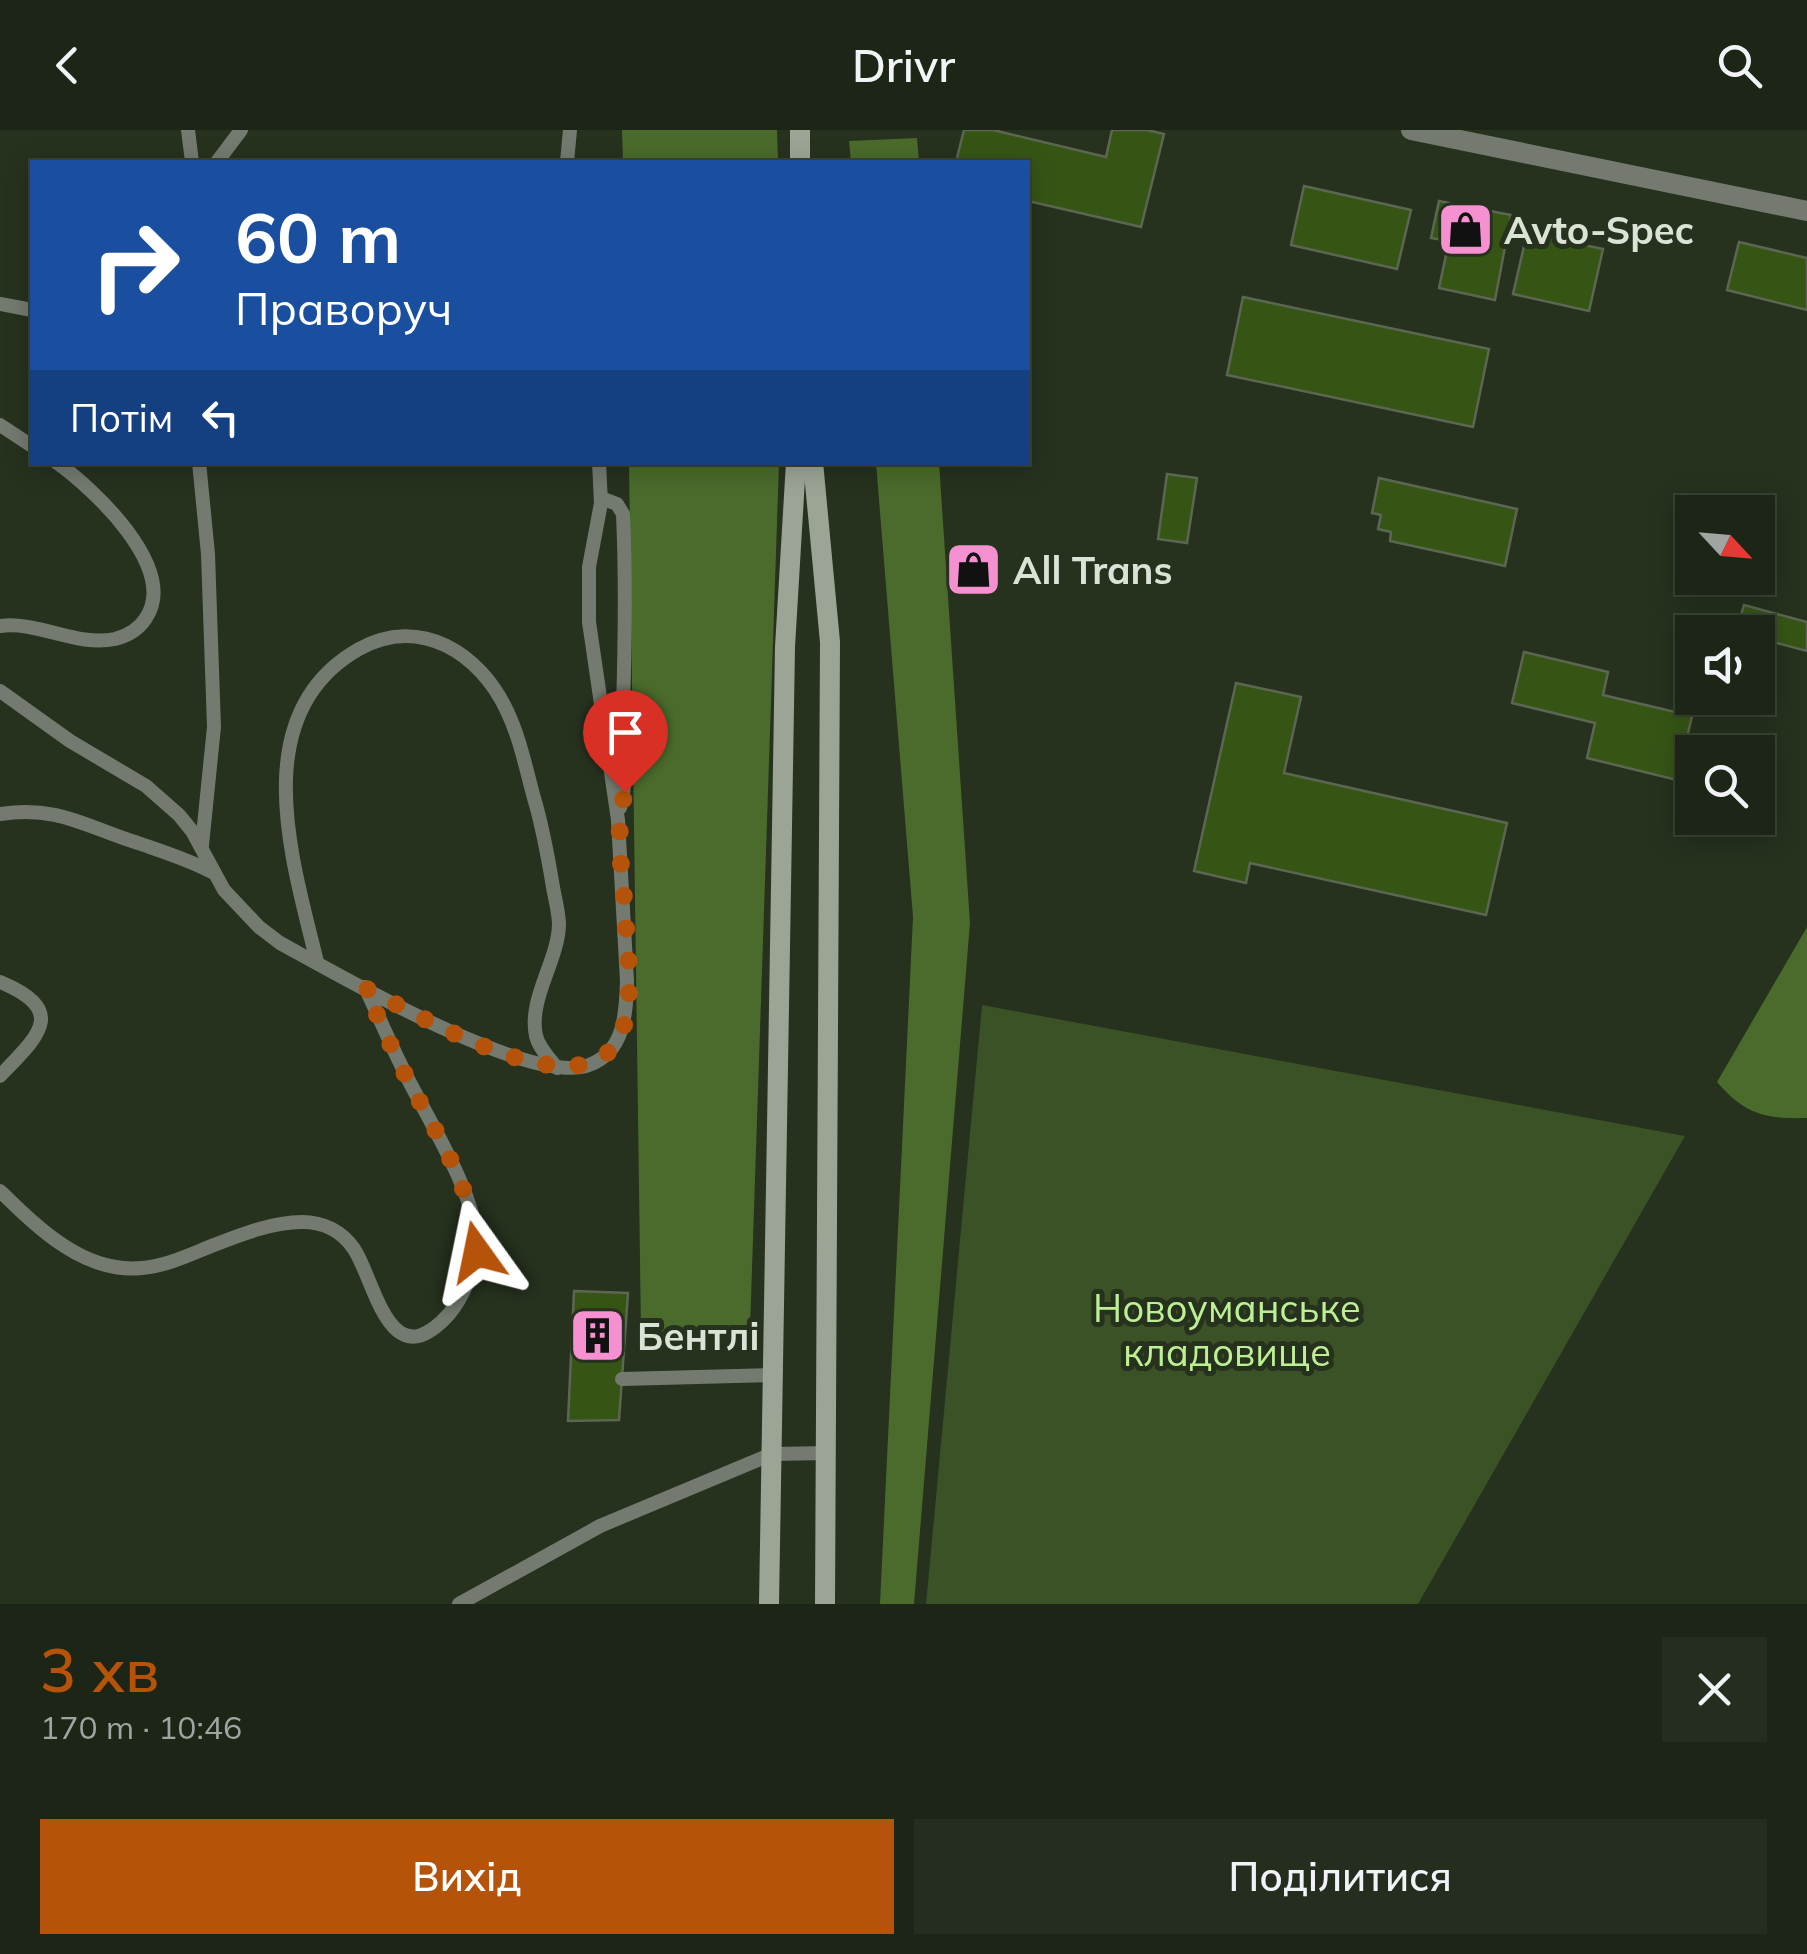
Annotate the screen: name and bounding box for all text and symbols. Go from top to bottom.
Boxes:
text: Drivr [852,37,955,93]
icon: back [40,38,95,93]
icon: search [1712,38,1767,93]
text: 60 m [235,193,401,281]
icon: right [70,200,200,330]
shop icon: Avto-Spec [1435,200,1495,260]
place label: Avto-Spec [1504,206,1694,254]
text: Праворуч [235,280,452,336]
icon: left [193,390,248,445]
text: Потім [70,394,173,442]
north arrow [1675,495,1775,595]
map controls [1675,495,1775,835]
shop icon: All Trans [944,540,1004,600]
place label: All Trans [1013,546,1173,594]
button: sound [1675,615,1775,715]
pin [583,690,668,793]
icon: arrive [598,705,653,760]
button: search [1675,735,1775,835]
position arrow [425,1200,529,1304]
park label: Новоуманське кладовище [1093,1284,1361,1376]
building icon: Бентлі [568,1306,628,1366]
place label: Бентлі [637,1312,760,1360]
text: 3 хв [40,1632,159,1707]
button: close [1662,1637,1767,1742]
text: 170 m · 10:46 [40,1707,242,1747]
button: Вихід [40,1819,894,1934]
button: Поділитися [914,1819,1767,1934]

